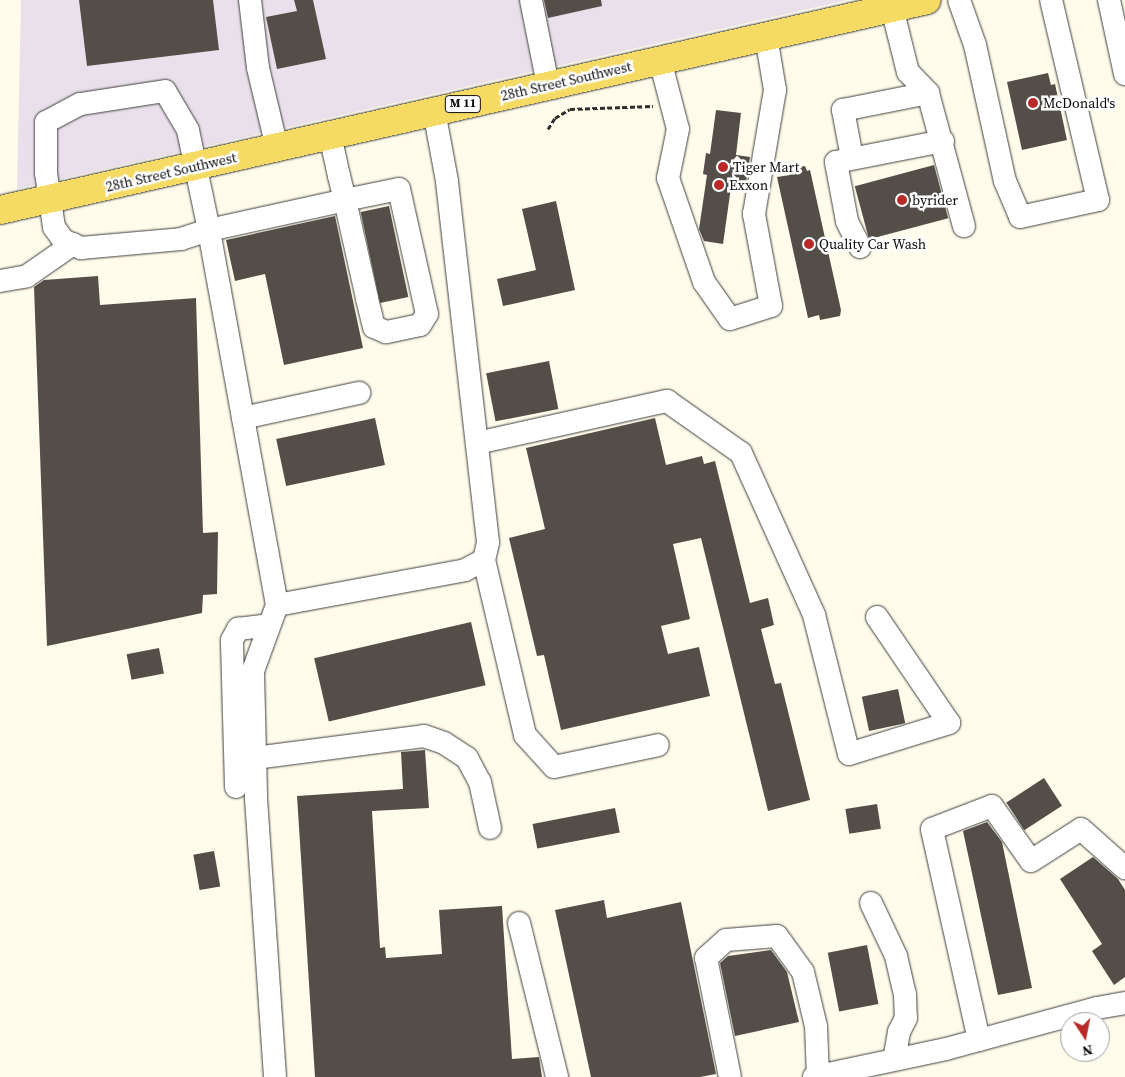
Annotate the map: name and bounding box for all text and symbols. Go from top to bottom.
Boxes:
street label: 28th Street Southwest [499,58,633,104]
road number: M 11 [444,95,482,114]
place label: McDonald's [1043,95,1115,111]
marker: McDonald's [1027,97,1039,109]
street label: 28th Street Southwest [104,149,238,195]
place label: Tiger Mart [733,159,799,175]
marker: Tiger Mart [717,161,729,173]
place label: Exxon [729,177,768,193]
marker: Exxon [713,179,725,191]
place label: byrider [912,192,958,208]
marker: byrider [896,194,908,206]
place label: Quality Car Wash [819,236,927,252]
marker: Quality Car Wash [803,238,815,250]
north arrow [1060,1012,1110,1062]
text: N [1081,1040,1095,1062]

